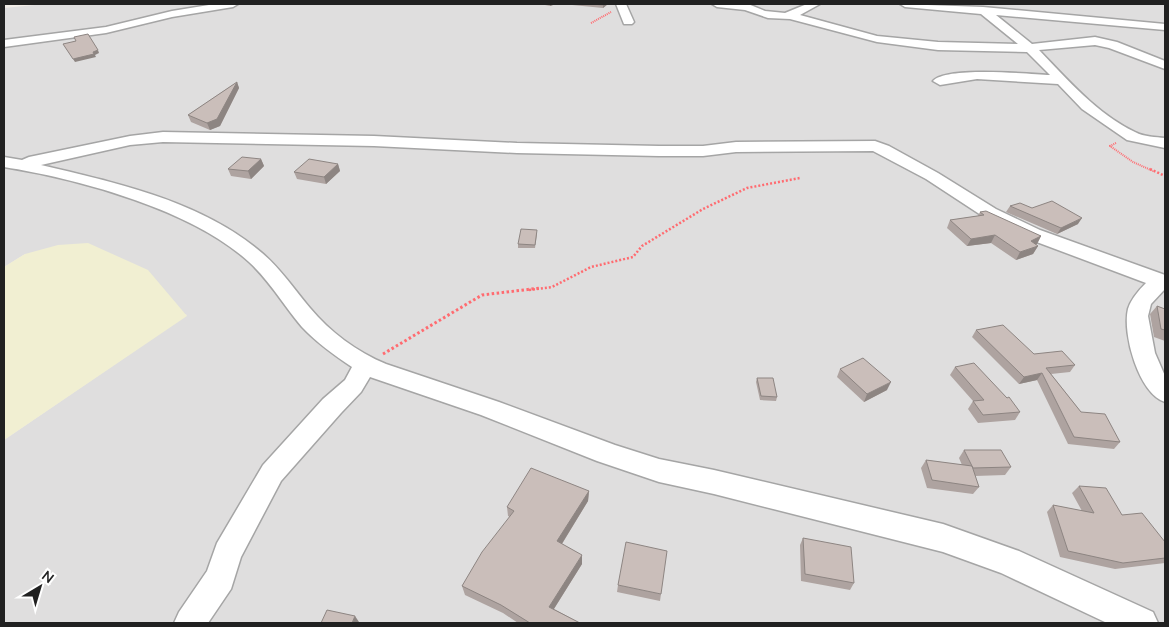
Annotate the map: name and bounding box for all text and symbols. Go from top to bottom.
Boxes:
north arrow [15,562,65,612]
text: N [38,566,58,587]

